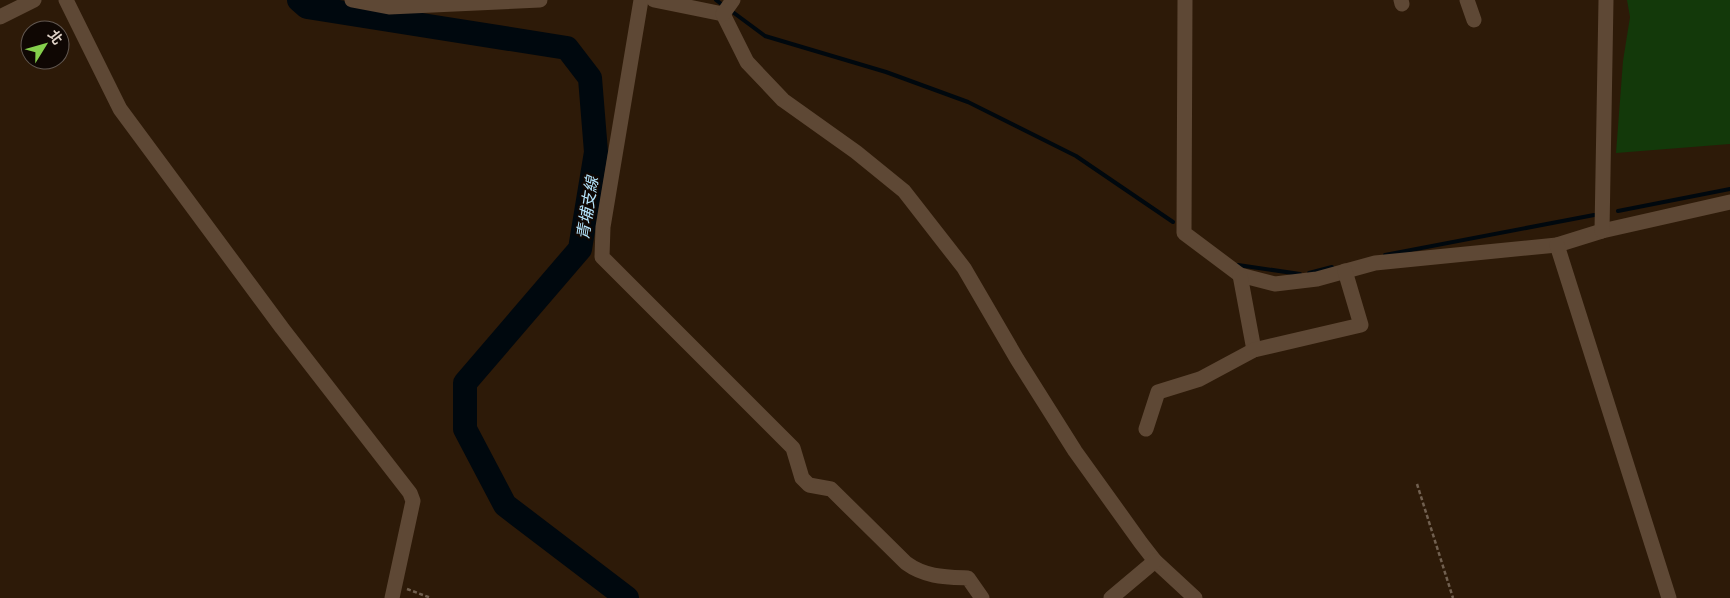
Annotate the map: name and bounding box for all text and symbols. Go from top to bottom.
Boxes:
north arrow [20,20,70,70]
text: 北 [44,26,67,48]
water label: 青埔支線 [572,173,602,241]

